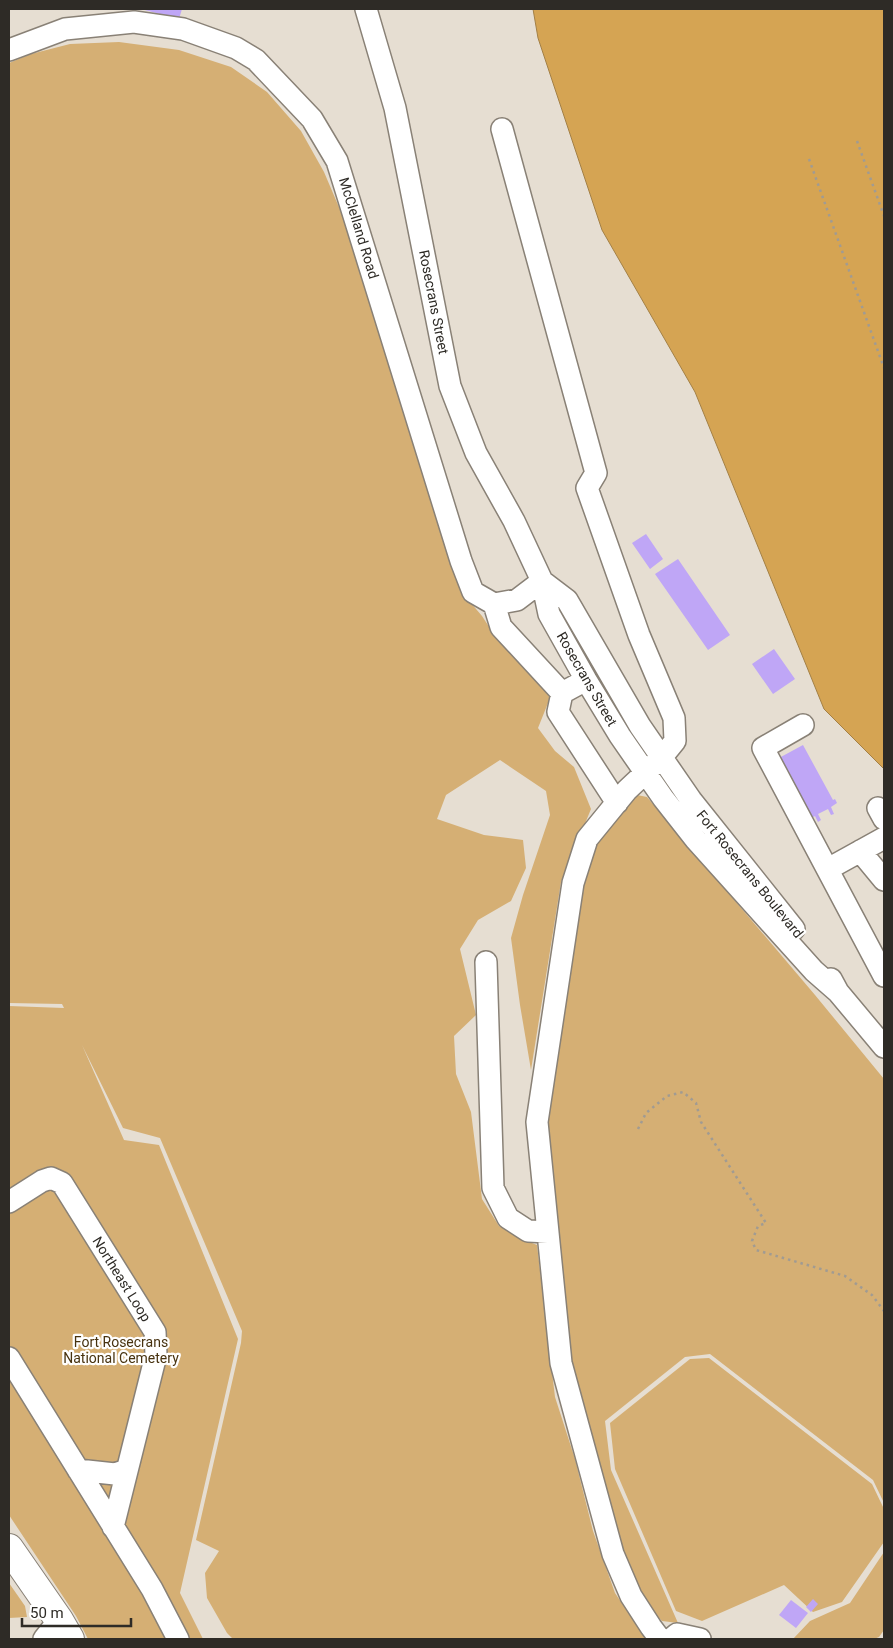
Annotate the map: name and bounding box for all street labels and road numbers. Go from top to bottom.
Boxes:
street label: McClelland Road [336,175,382,281]
street label: Rosecrans Street [416,248,452,356]
street label: Rosecrans Street [554,629,621,729]
street label: Fort Rosecrans Boulevard [694,807,806,941]
street label: Northeast Loop [90,1234,155,1324]

